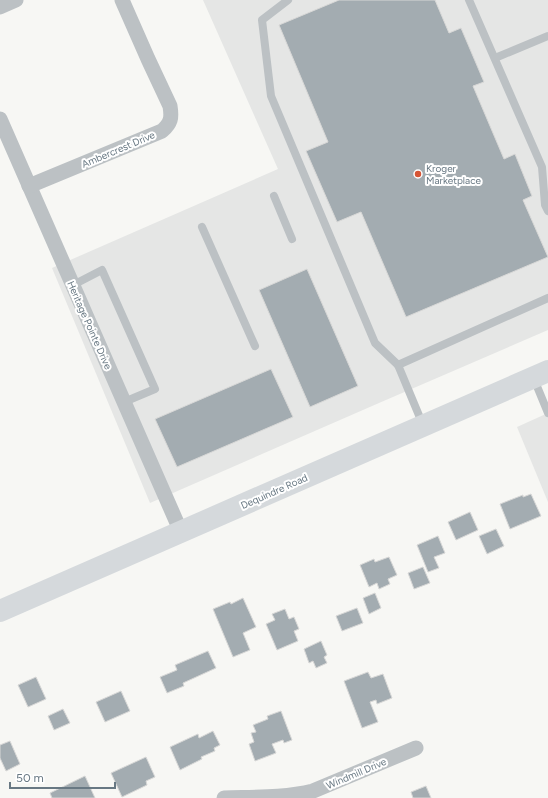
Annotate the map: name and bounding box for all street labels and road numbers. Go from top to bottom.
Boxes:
street label: Ambercrest Drive [80,128,157,171]
street label: Heritage Pointe Drive [64,279,115,372]
street label: Dequindre Road [239,471,310,512]
street label: Windmill Drive [324,755,389,792]

